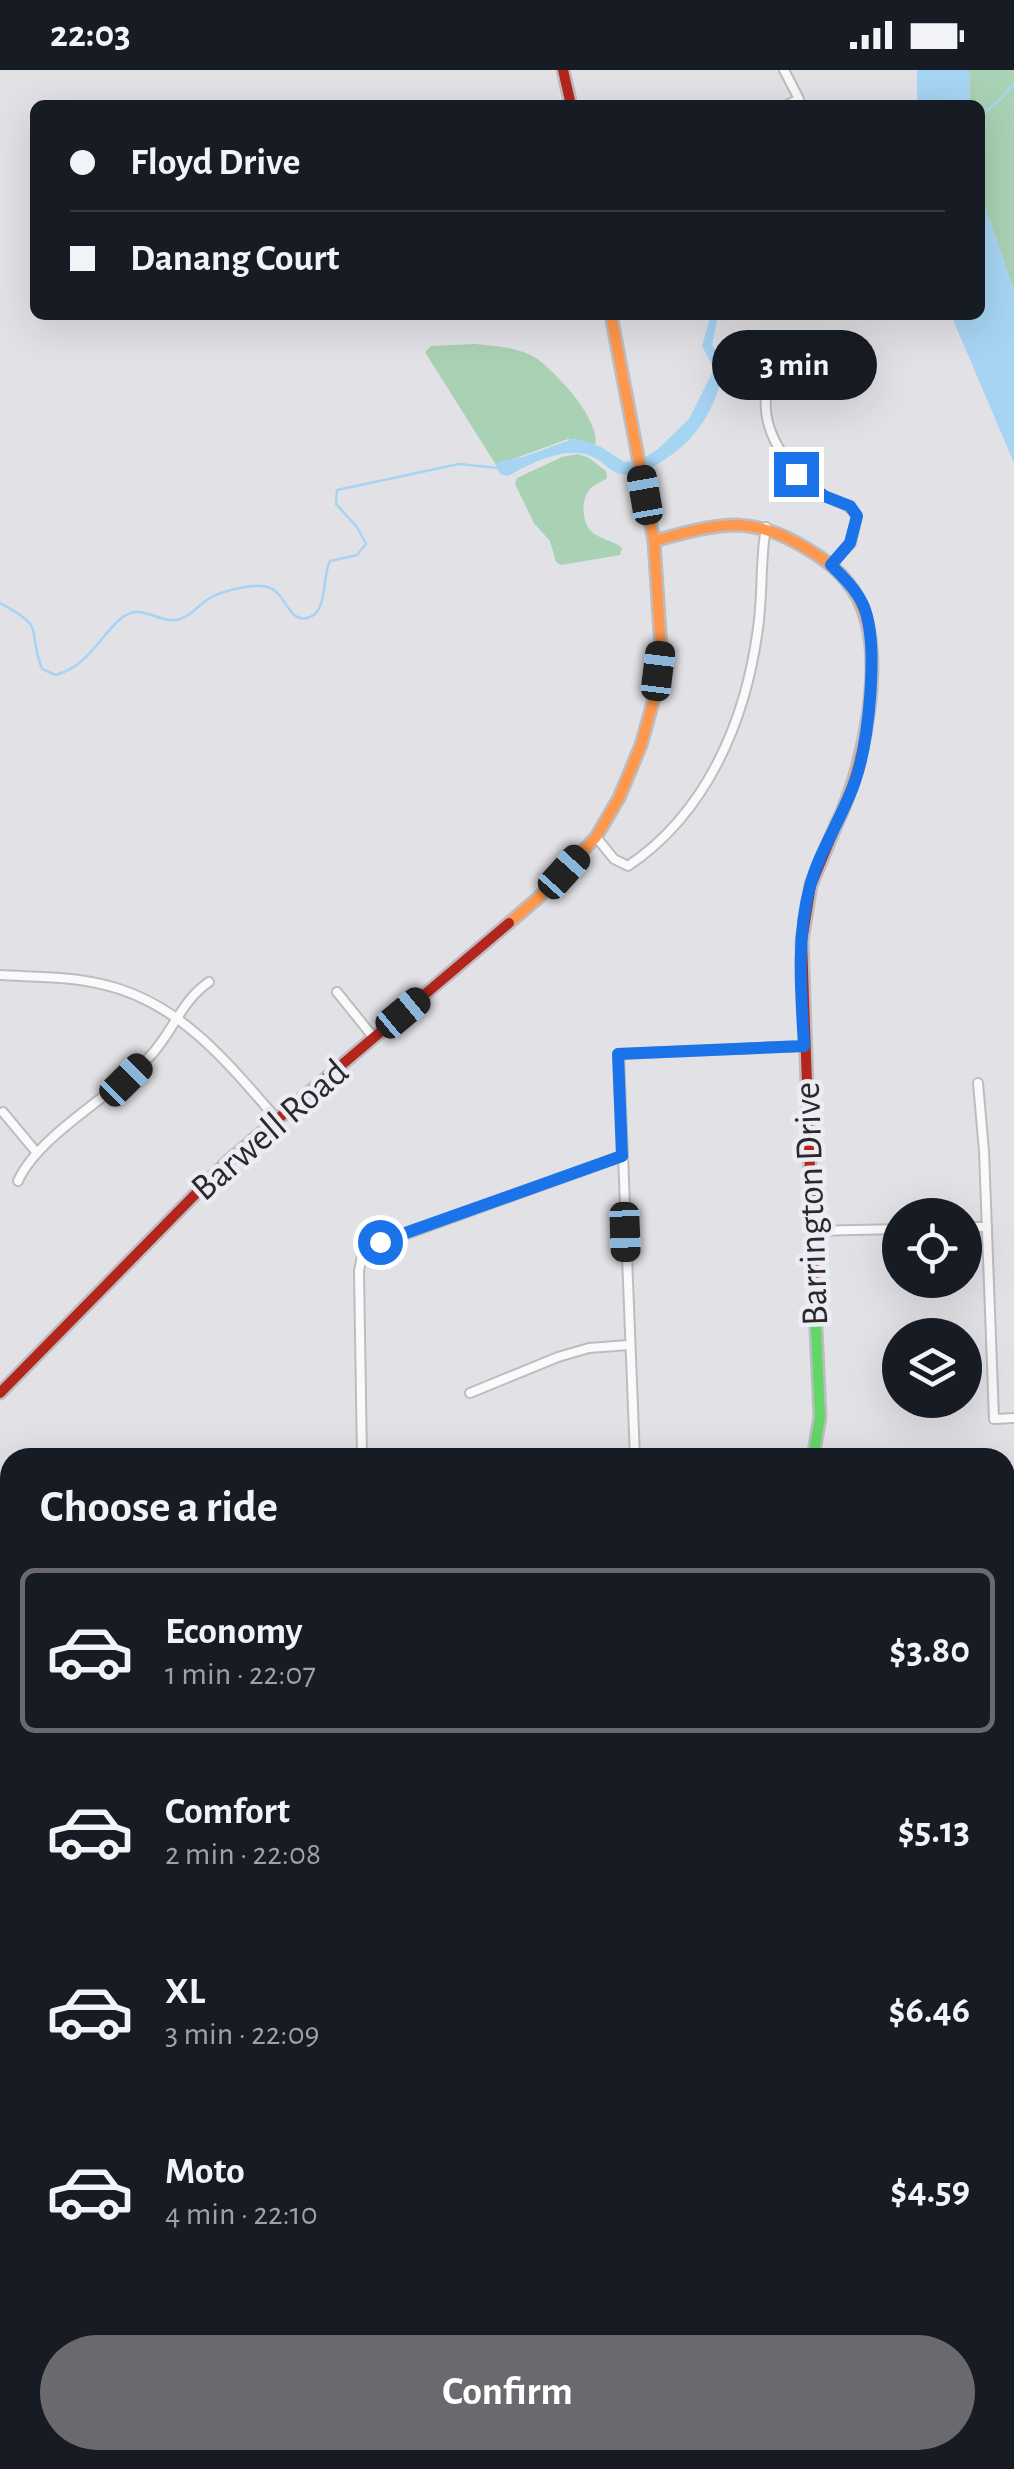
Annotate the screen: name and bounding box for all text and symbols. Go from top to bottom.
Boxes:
text: 22:03 [50,16,131,54]
text: Floyd Drive [130,144,301,182]
text: Danang Court [130,240,339,278]
callout: 3 min [714,329,878,399]
text: 3 min [760,349,829,381]
route end [774,452,819,497]
car [625,463,665,527]
car [639,639,677,703]
car [533,840,595,904]
car [370,982,436,1044]
car [94,1048,158,1112]
street label: Barwell Road [185,1053,356,1208]
street label: Barrington Drive [789,1081,835,1327]
map controls [882,1198,982,1418]
button: locate [882,1198,982,1298]
car [609,1201,641,1263]
route start [358,1220,403,1265]
button: layers [882,1318,982,1418]
text: Choose a ride [40,1485,278,1530]
icon: car [45,1606,135,1696]
text: Economy [165,1613,303,1651]
text: $3.80 [889,1632,970,1670]
text: 1 min · 22:07 [165,1658,316,1690]
icon: car [45,1786,135,1876]
text: Comfort [165,1793,290,1831]
text: $5.13 [898,1812,970,1850]
text: 2 min · 22:08 [165,1838,321,1870]
icon: car [45,1966,135,2056]
text: XL [165,1973,205,2011]
text: $6.46 [888,1992,970,2030]
text: 3 min · 22:09 [165,2018,320,2050]
icon: car [45,2146,135,2236]
text: Moto [165,2153,245,2191]
text: $4.59 [890,2172,970,2210]
text: 4 min · 22:10 [165,2198,318,2230]
button: Confirm [40,2335,975,2450]

